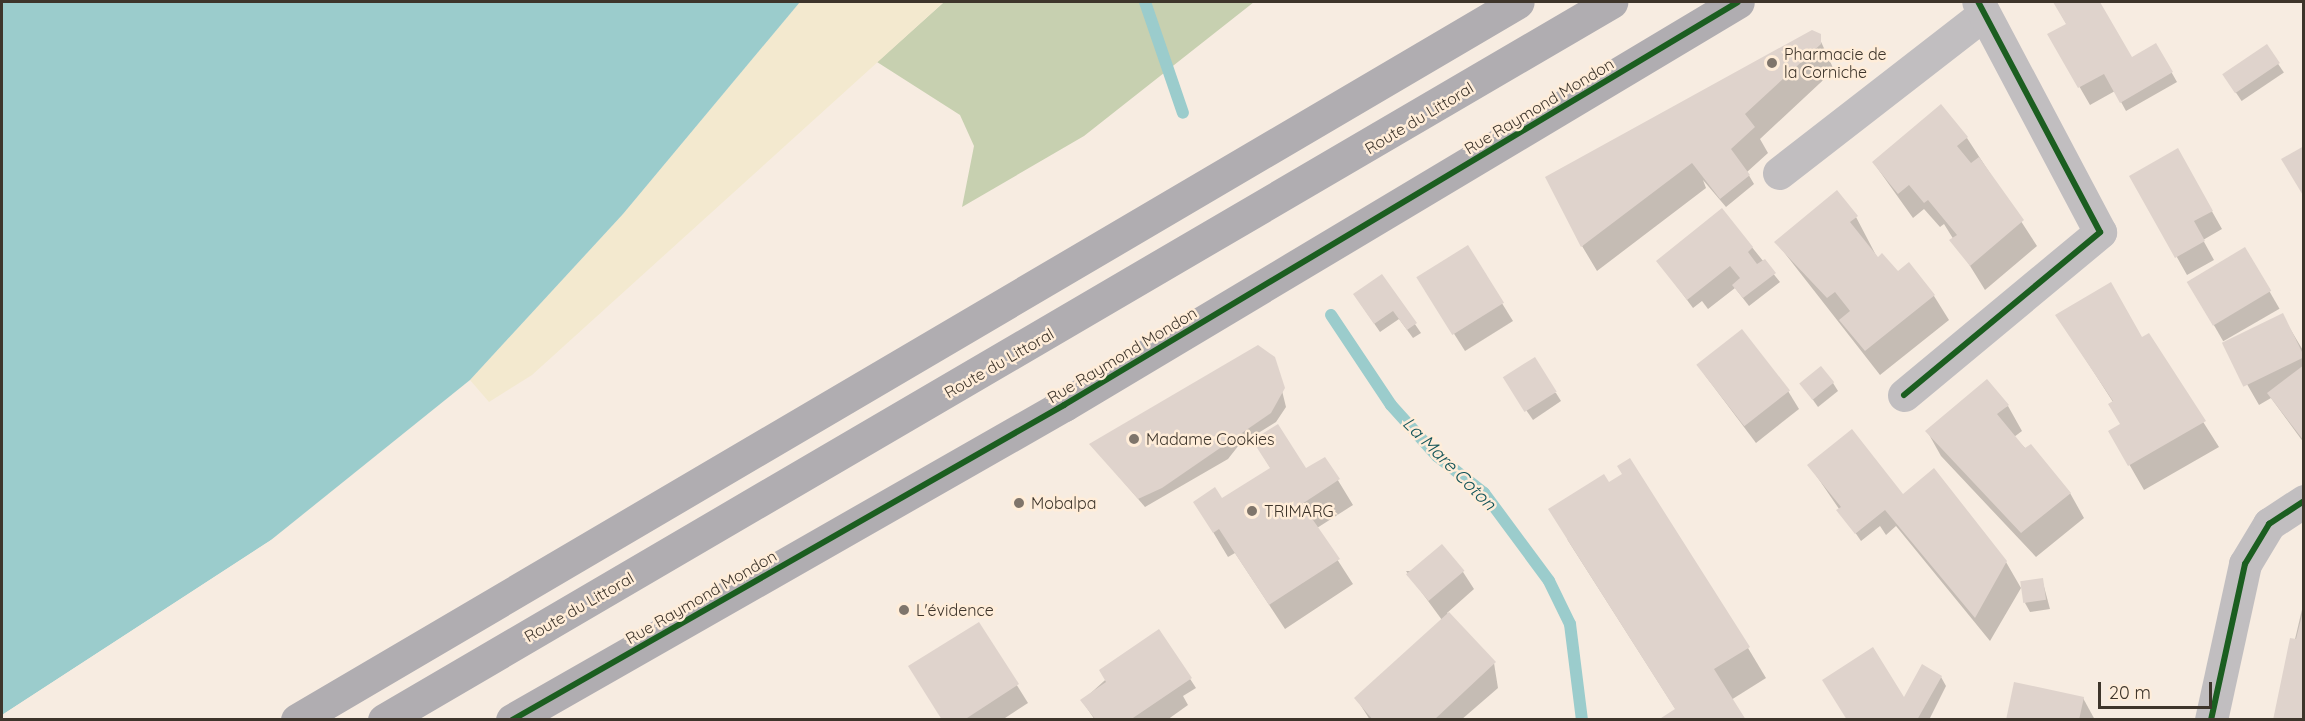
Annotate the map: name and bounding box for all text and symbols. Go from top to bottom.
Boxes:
place label: Pharmacie de la Corniche [1784,44,1887,82]
street label: Rue Raymond Mondon [1461,54,1617,158]
marker: Pharmacie de la Corniche [1765,56,1779,70]
street label: Route du Littoral [1361,78,1477,158]
street label: Rue Raymond Mondon [1044,303,1200,407]
street label: Route du Littoral [941,324,1057,402]
water label: La Mare Coton [1398,413,1500,515]
place label: Madame Cookies [1146,429,1275,449]
marker: Madame Cookies [1127,432,1141,446]
place label: Mobalpa [1031,493,1096,513]
marker: Mobalpa [1012,496,1026,510]
place label: TRIMARG [1264,501,1334,521]
marker: TRIMARG [1245,504,1259,518]
street label: Rue Raymond Mondon [622,546,780,648]
street label: Route du Littoral [521,568,637,646]
place label: L'évidence [916,600,994,620]
marker: L'évidence [897,603,911,617]
scale bar [2101,670,2215,708]
text: 20 m [2109,681,2151,704]

